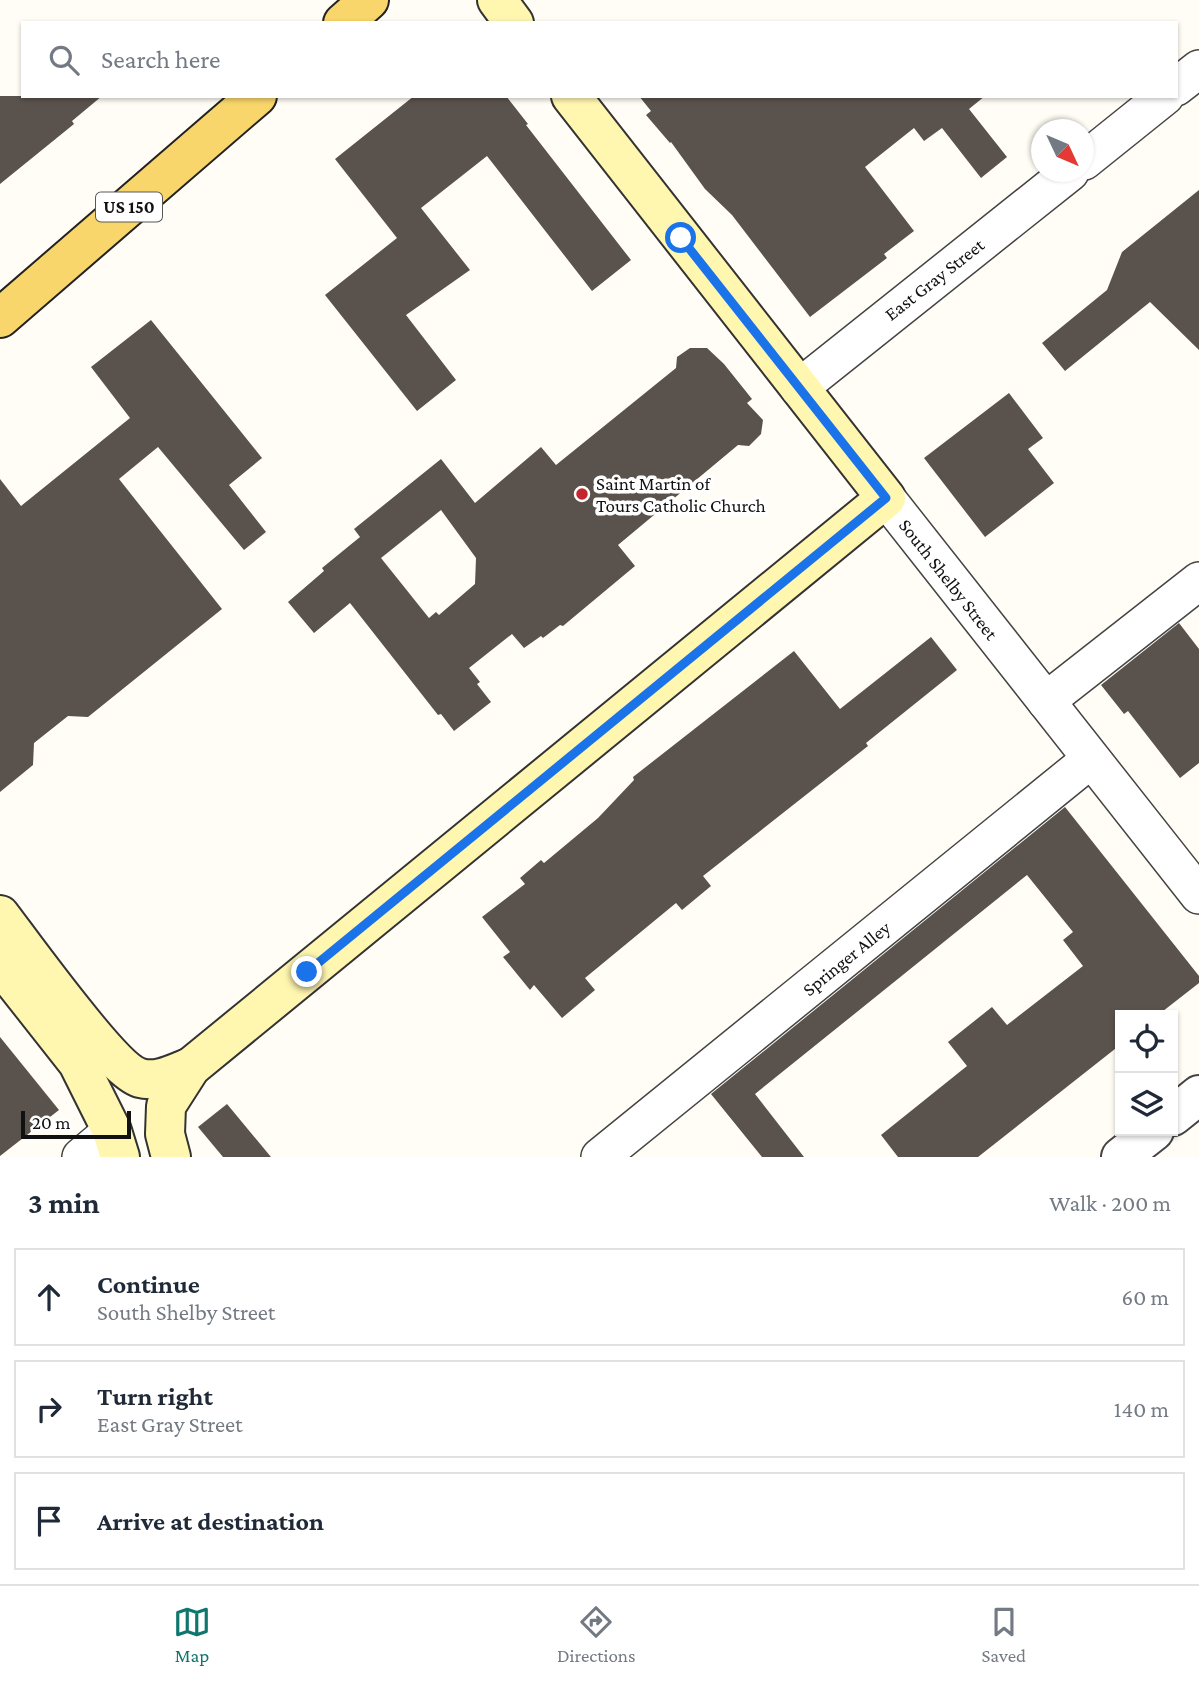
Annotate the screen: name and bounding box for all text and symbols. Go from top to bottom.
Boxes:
search box [21,21,1178,98]
icon: search [45,41,83,79]
text: Search here [101,45,220,74]
north arrow [1031,119,1094,182]
road number: US 150 [96,192,162,222]
route start [665,222,696,253]
street label: East Gray Street [880,234,989,325]
place label: Saint Martin of Tours Catholic Church [596,473,766,516]
marker: Saint Martin of Tours Catholic Church [574,486,590,502]
street label: South Shelby Street [895,515,1003,644]
street label: Springer Alley [798,917,894,1000]
route end [291,956,322,987]
map controls [1115,1010,1178,1136]
button: locate [1115,1010,1178,1073]
button: layers [1115,1073,1178,1136]
scale bar [21,1108,131,1140]
text: 20 m [32,1112,71,1133]
text: 3 min [28,1186,100,1219]
text: Walk · 200 m [1049,1190,1171,1216]
text: Continue [97,1270,200,1299]
icon: ahead [30,1278,68,1316]
text: 60 m [1122,1284,1169,1310]
text: South Shelby Street [97,1299,275,1325]
text: Turn right [97,1382,213,1411]
icon: right [30,1390,68,1428]
text: 140 m [1114,1396,1169,1422]
text: East Gray Street [97,1411,243,1437]
icon: arrive [30,1502,68,1540]
text: Arrive at destination [97,1507,324,1536]
tab: Map [173,1603,211,1666]
tab: Directions [557,1603,636,1666]
tab: Saved [981,1603,1026,1666]

